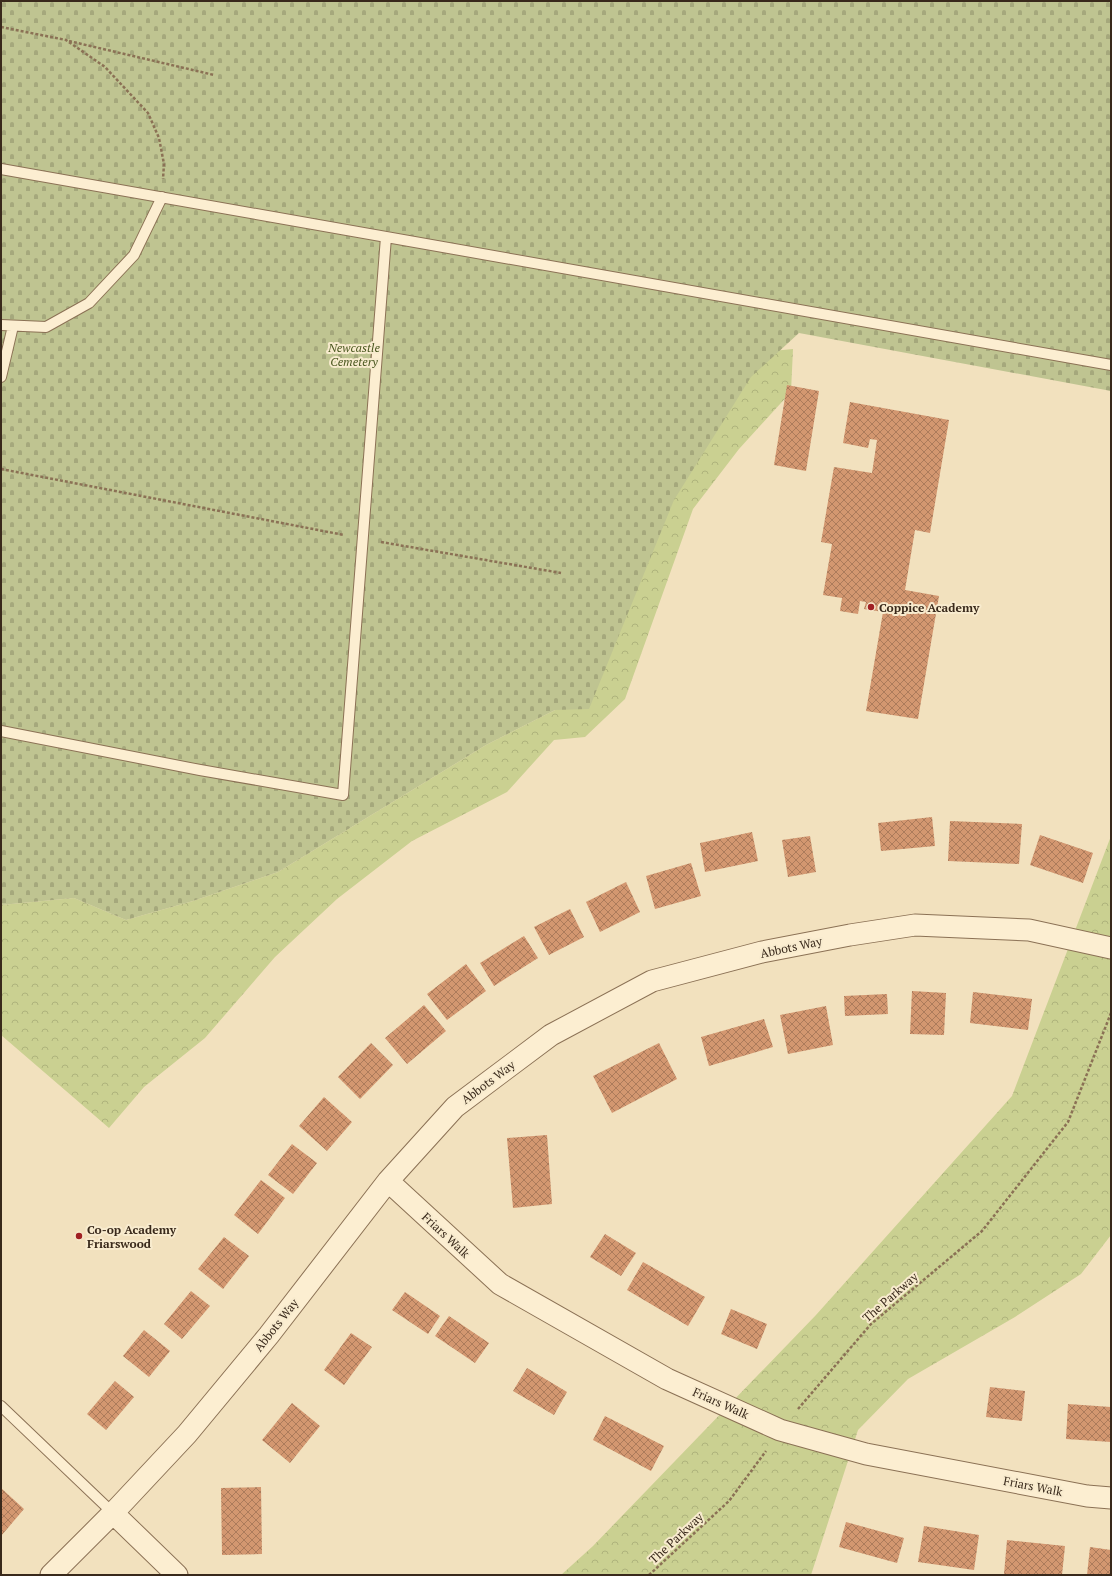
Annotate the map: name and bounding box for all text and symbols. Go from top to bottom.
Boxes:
park label: Newcastle Cemetery [327,340,380,369]
place label: Coppice Academy [879,600,980,615]
marker: Coppice Academy [866,602,876,612]
street label: Abbots Way [759,933,824,961]
street label: Abbots Way [458,1057,518,1107]
street label: Friars Walk [419,1209,474,1261]
place label: Co-op Academy Friarswood [87,1222,177,1251]
marker: Co-op Academy Friarswood [74,1231,84,1241]
street label: The Parkway [859,1268,921,1325]
street label: Abbots Way [251,1295,302,1354]
street label: Friars Walk [691,1384,752,1422]
street label: Friars Walk [1002,1473,1065,1499]
street label: The Parkway [646,1509,707,1567]

